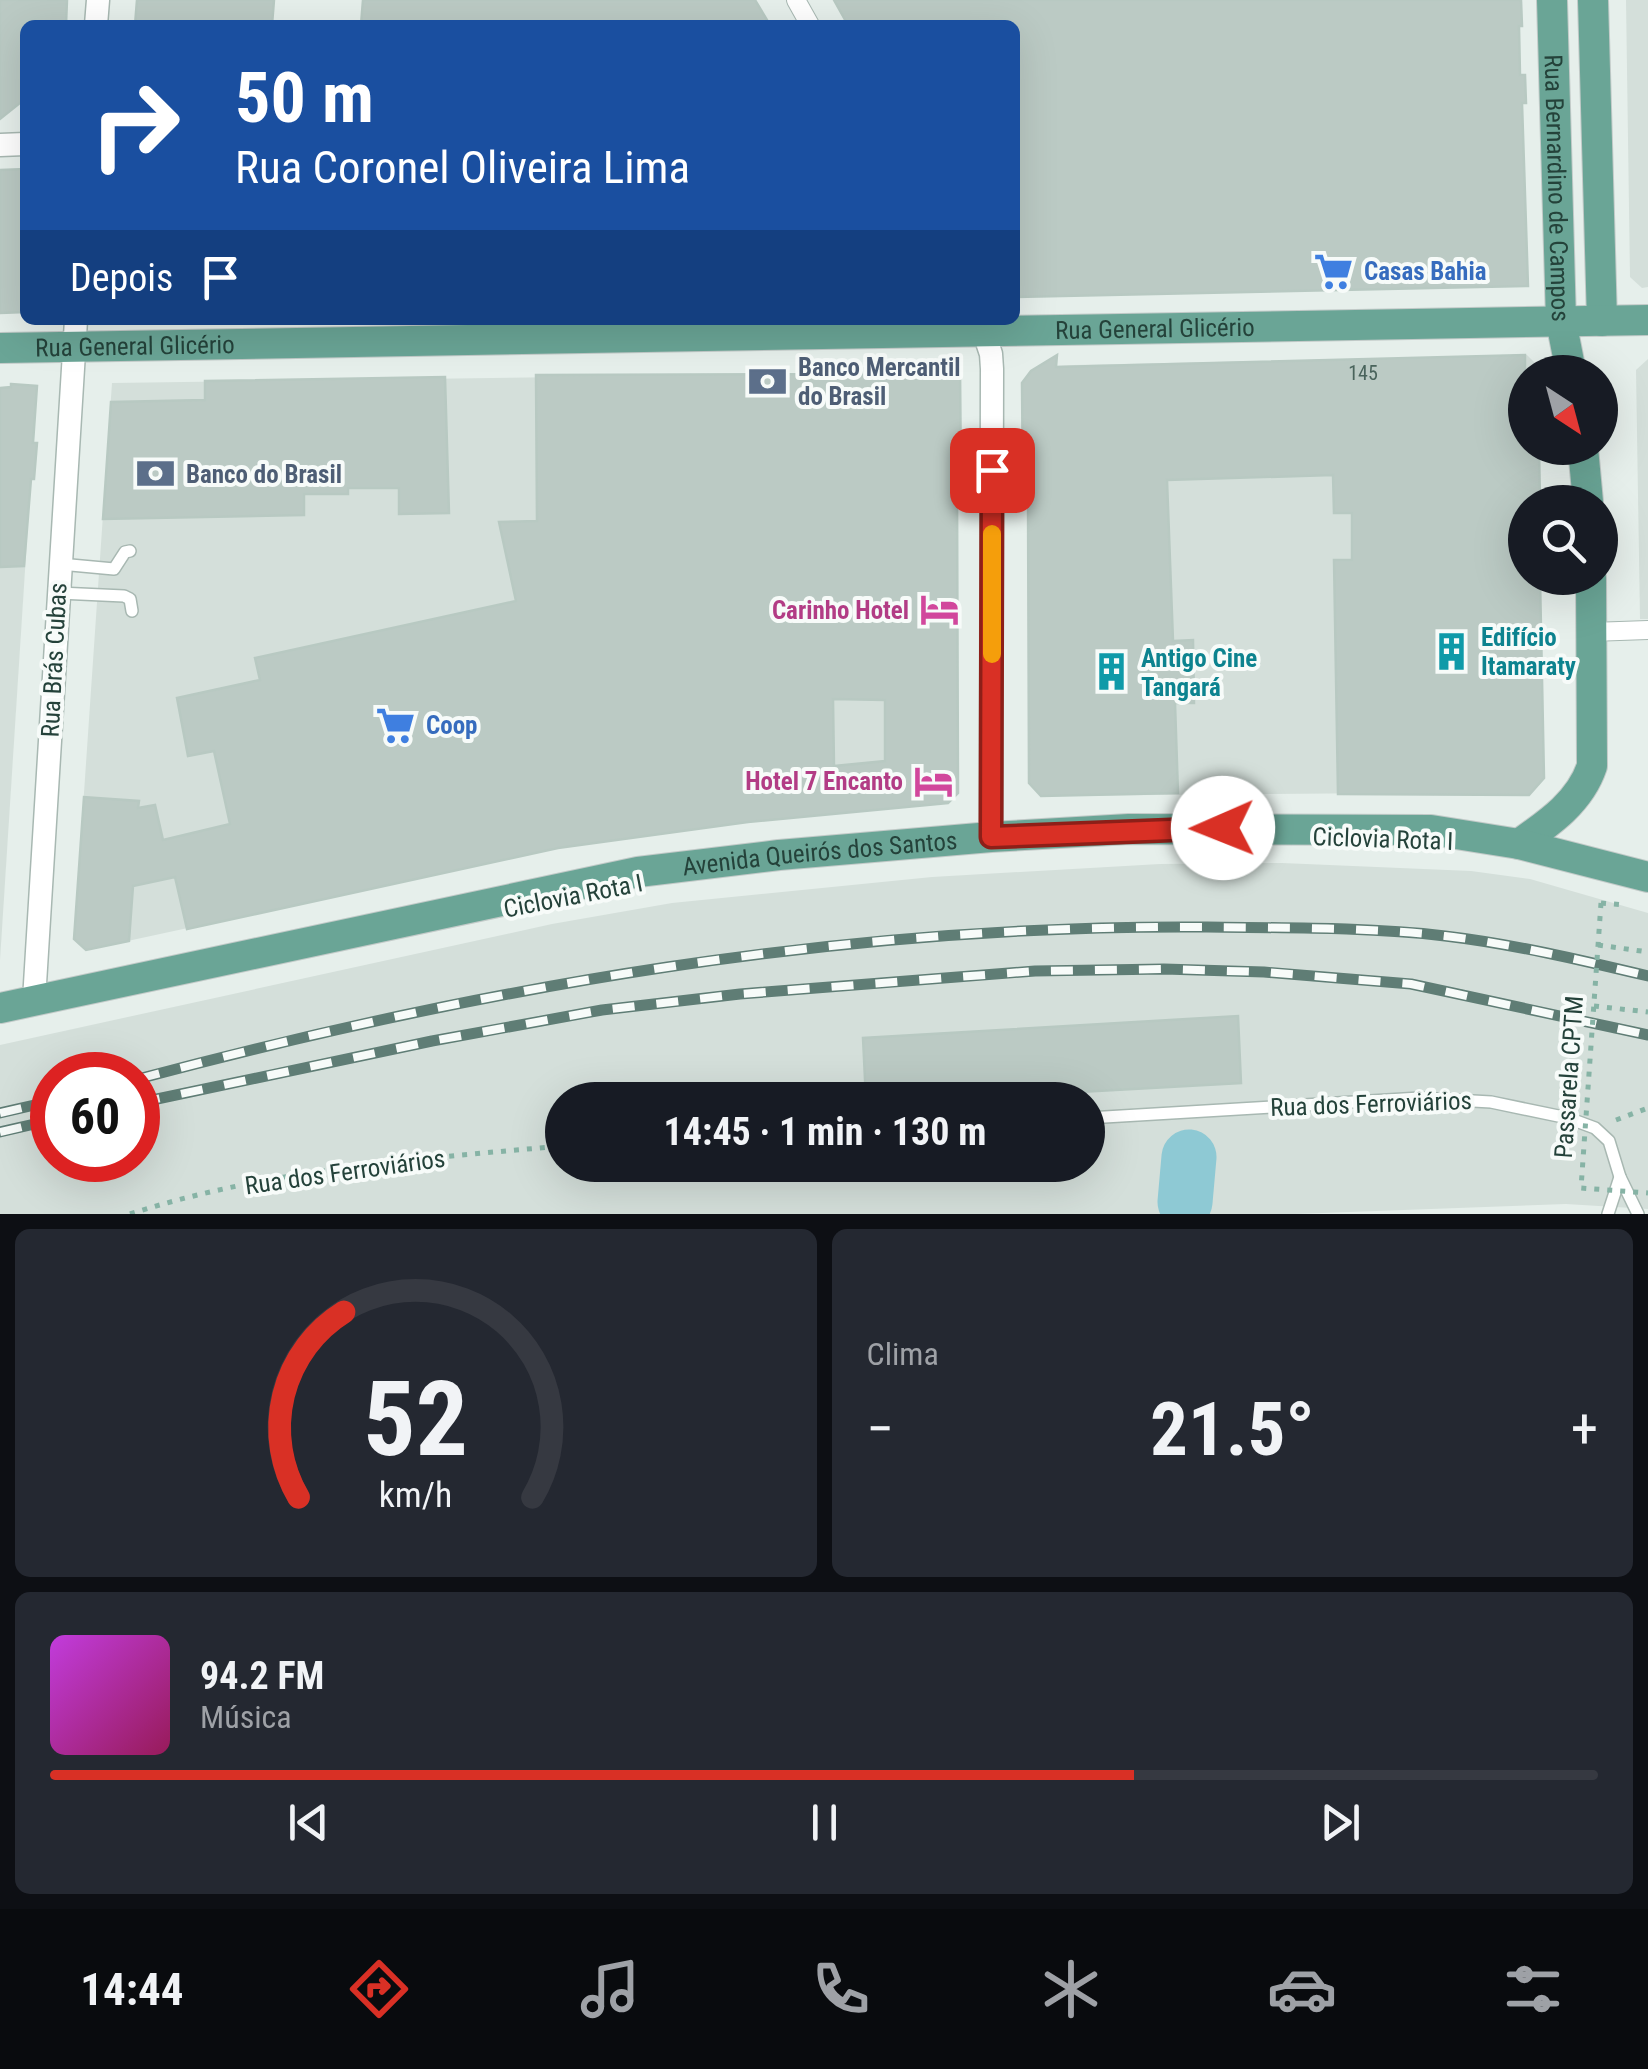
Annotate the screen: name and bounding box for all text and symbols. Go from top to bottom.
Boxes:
street label: Rua Bernardino de Campos [1539,54,1576,322]
text: 50 m [235,57,374,139]
icon: right [70,60,200,190]
text: Rua Coronel Oliveira Lima [235,141,690,194]
icon: arrive [193,250,248,305]
supermarket icon: Casas Bahia [1313,250,1355,292]
text: Depois [70,256,173,300]
place label: Casas Bahia [1364,257,1486,286]
street label: Rua General Glicério [1055,312,1255,345]
street label: Rua General Glicério [35,330,235,362]
place label: Banco Mercantil do Brasil [798,353,961,411]
north arrow [1508,355,1618,465]
map controls [1508,355,1618,595]
bank icon: Banco Mercantil do Brasil [747,360,789,402]
house number: 145 [1348,361,1378,385]
pin [950,428,1035,513]
icon: arrive [965,443,1020,498]
bank icon: Banco do Brasil [135,453,177,495]
place label: Banco do Brasil [186,460,342,489]
button: search [1508,485,1618,595]
street label: Rua Brás Cubas [35,582,73,738]
hotel icon: Carinho Hotel [918,589,960,631]
place label: Carinho Hotel [772,596,909,625]
place label: Edifício Itamaraty [1481,623,1576,681]
building icon: Edifício Itamaraty [1430,630,1472,672]
place label: Antigo Cine Tangará [1141,644,1257,702]
building icon: Antigo Cine Tangará [1090,651,1132,693]
supermarket icon: Coop [375,704,417,746]
place label: Coop [426,711,478,740]
hotel icon: Hotel 7 Encanto [912,760,954,802]
place label: Hotel 7 Encanto [745,767,903,796]
position arrow [1171,776,1275,880]
street label: Ciclovia Rota I [1312,822,1454,856]
street label: Avenida Queirós dos Santos [681,825,958,881]
street label: Ciclovia Rota I [501,868,645,924]
street label: Passarela CPTM [1549,995,1589,1159]
speed limit sign: 60 [30,1052,160,1182]
street label: Rua dos Ferroviários [1270,1086,1472,1122]
text: 14:45 · 1 min · 130 m [664,1110,986,1154]
street label: Rua dos Ferroviários [243,1144,447,1200]
text: Clima [867,1335,939,1373]
text: 52 [363,1359,468,1480]
text: 21.5° [1150,1385,1315,1473]
text: − [867,1397,894,1461]
text: + [1571,1397,1598,1461]
text: km/h [379,1474,453,1516]
text: 94.2 FM [200,1654,324,1698]
text: Música [200,1698,292,1736]
icon: previous [281,1795,336,1850]
icon: pause [797,1795,852,1850]
icon: next [1313,1795,1368,1850]
icon: directions [344,1954,414,2024]
icon: music [575,1954,645,2024]
icon: phone [806,1954,876,2024]
icon: climate [1036,1954,1106,2024]
icon: car [1267,1954,1337,2024]
icon: filters [1498,1954,1568,2024]
text: 14:44 [80,1963,184,2016]

